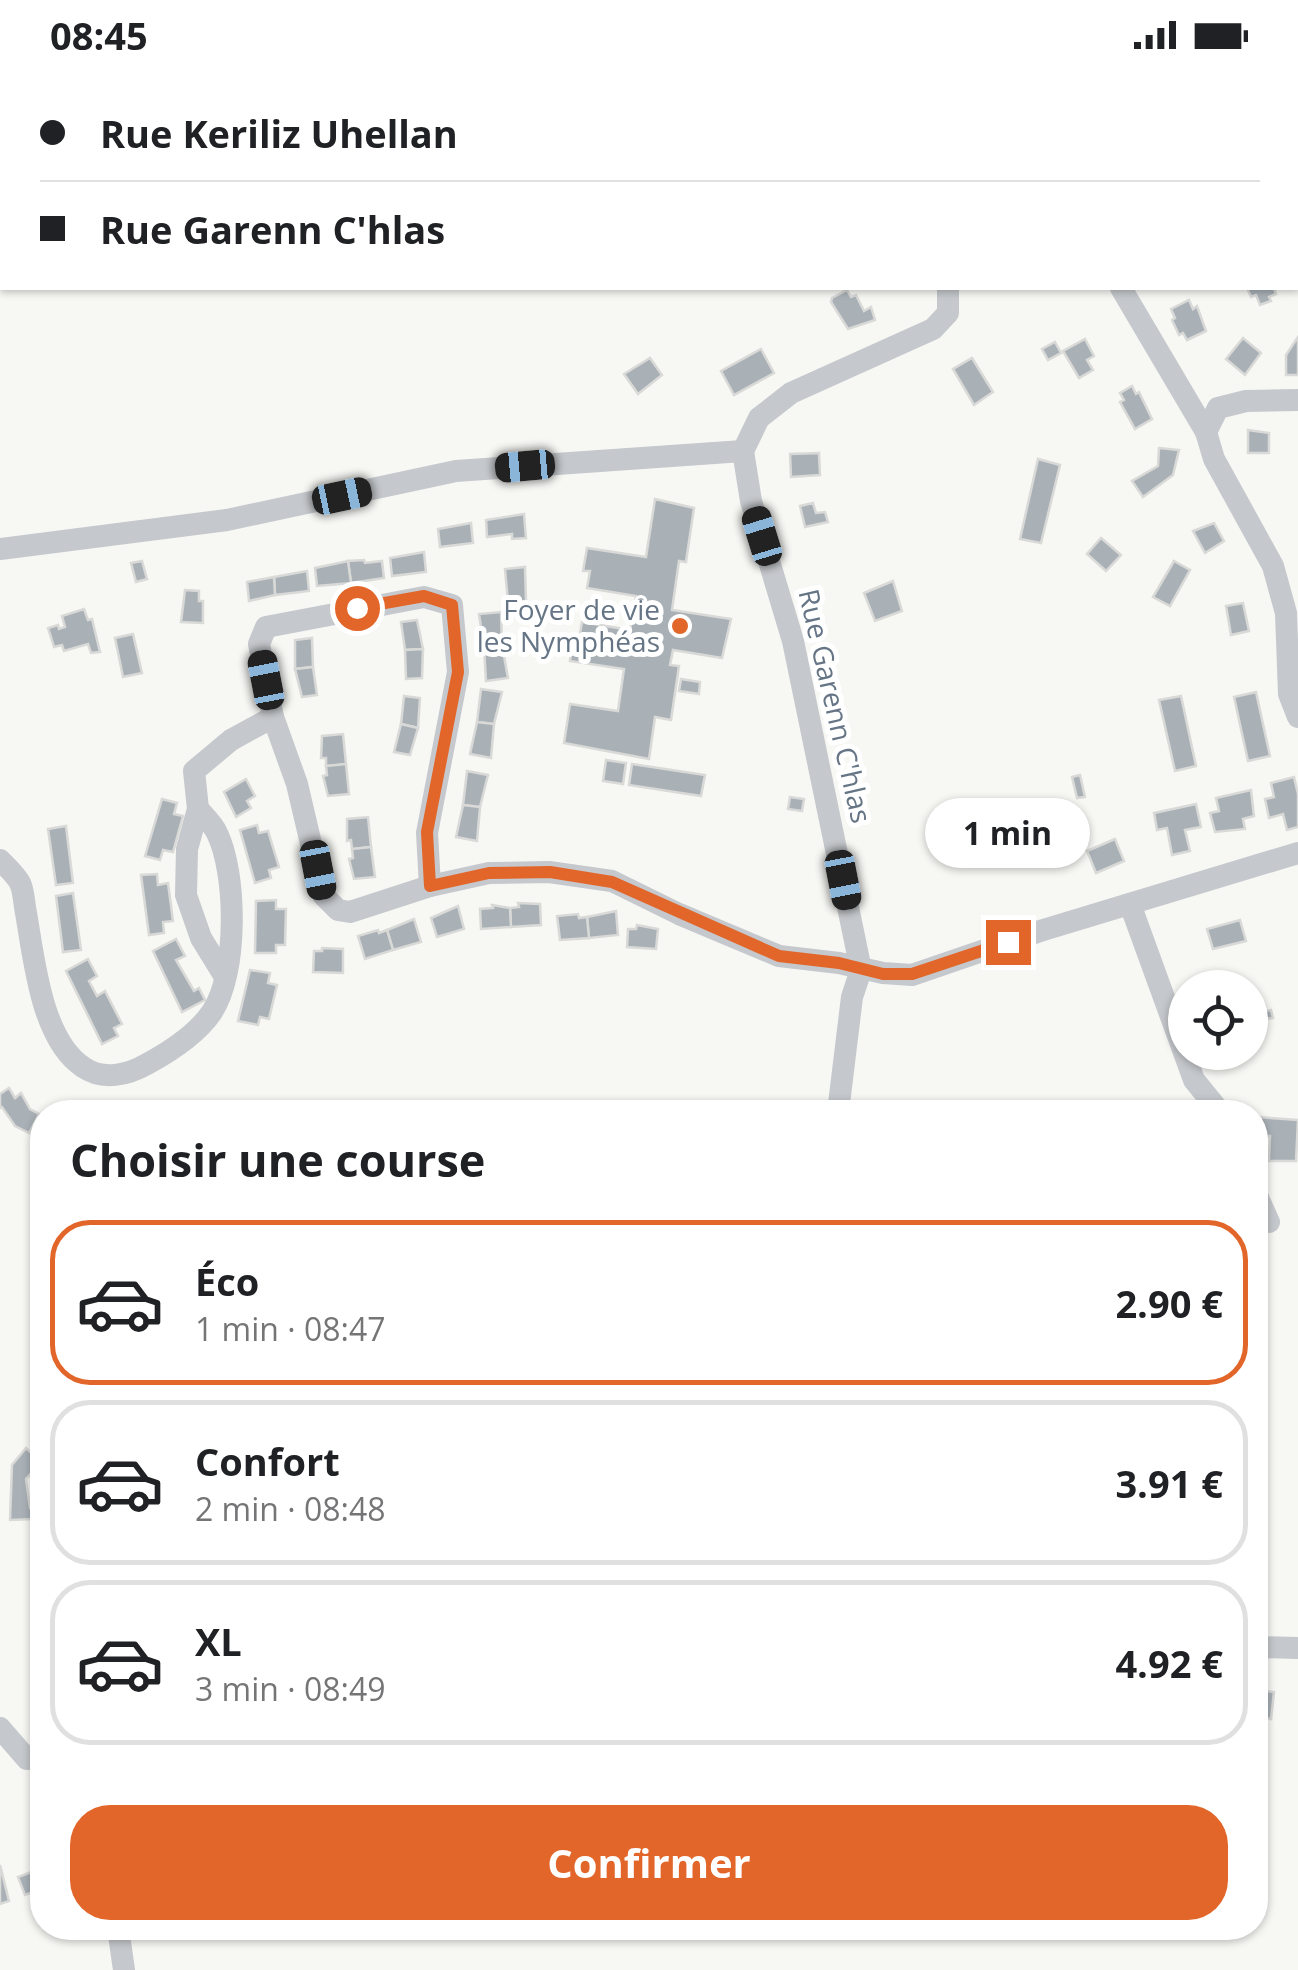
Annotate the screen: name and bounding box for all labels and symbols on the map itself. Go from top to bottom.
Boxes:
car [494,448,556,484]
car [310,475,374,517]
car [739,503,785,569]
street label: Rue Garenn C'hlas [791,585,881,827]
route start [335,586,380,631]
place label: Foyer de vie les Nymphéas [477,590,660,660]
marker: Foyer de vie les Nymphéas [669,615,691,637]
car [246,648,286,712]
callout: 1 min [926,797,1090,867]
car [298,838,338,902]
car [823,848,863,912]
route end [986,920,1031,965]

